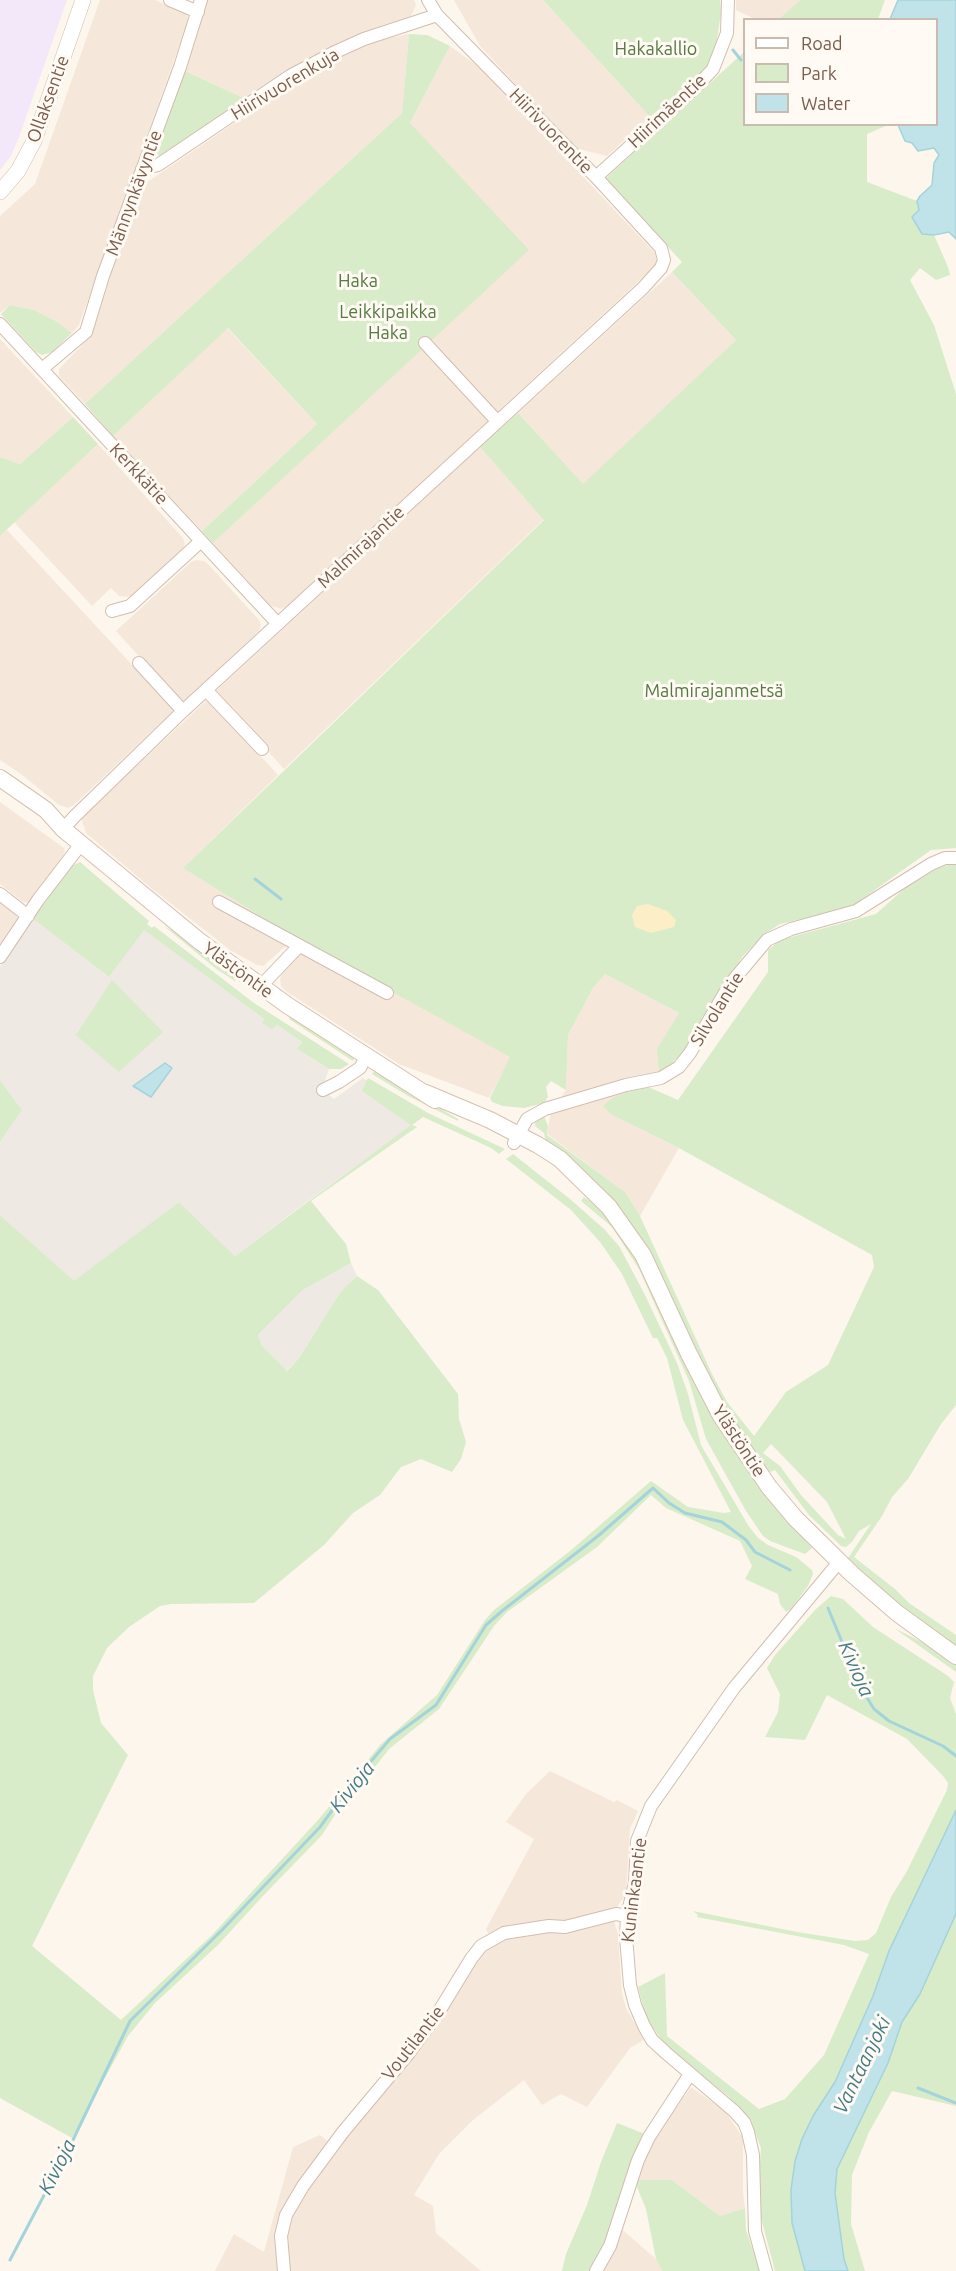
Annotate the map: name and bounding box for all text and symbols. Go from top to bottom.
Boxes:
legend [743,18,938,126]
text: Road [801,33,843,53]
park label: Hakakallio [615,38,697,60]
street label: Hiirivuorenkuja [227,43,343,125]
street label: Ollaksentie [22,52,74,146]
text: Park [801,63,837,83]
street label: Hiirimäentie [623,69,711,153]
street label: Hiirivuorentie [505,84,597,178]
text: Water [801,93,850,113]
street label: Männynkävyntie [101,127,167,259]
park label: Haka [338,270,378,292]
park label: Leikkipaikka Haka [339,301,437,344]
street label: Kerkkätie [105,439,173,509]
street label: Malmirajantie [313,501,409,593]
park label: Malmirajanmetsä [644,680,784,702]
street label: Ylästöntie [199,937,277,1003]
street label: Silvolantie [686,968,748,1050]
street label: Ylästöntie [708,1401,770,1481]
water label: Kivioja [833,1637,879,1701]
water label: Kivioja [324,1757,380,1817]
street label: Kuninkaantie [617,1836,651,1944]
street label: Voutilantie [377,2001,449,2085]
water label: Vantaanjoki [828,2012,896,2118]
water label: Kivioja [33,2136,81,2198]

